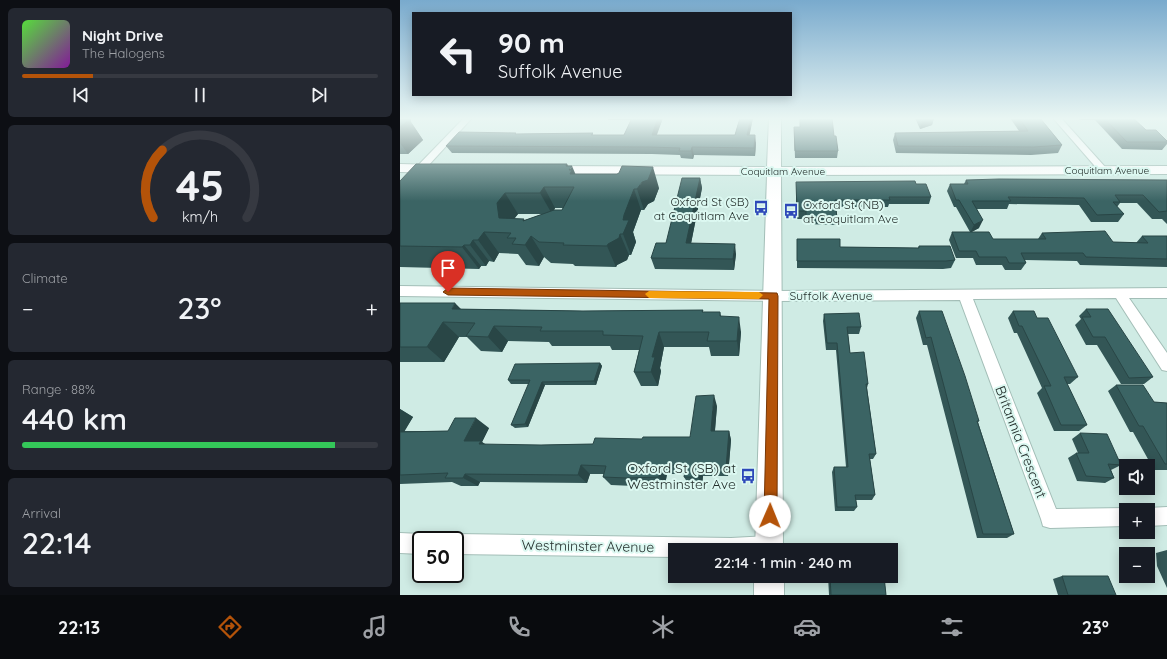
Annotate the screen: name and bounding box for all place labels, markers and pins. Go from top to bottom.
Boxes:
place label: Oxford St (SB) at Coquitlam Ave [654,194,749,223]
place label: Oxford St (NB) at Coquitlam Ave [803,197,898,226]
bus stop icon: Oxford St (SB) at Coquitlam Ave [752,199,770,217]
bus stop icon: Oxford St (NB) at Coquitlam Ave [782,202,800,220]
pin [431,251,465,292]
place label: Oxford St (SB) at Westminster Ave [627,459,736,493]
bus stop icon: Oxford St (SB) at Westminster Ave [739,467,757,485]

